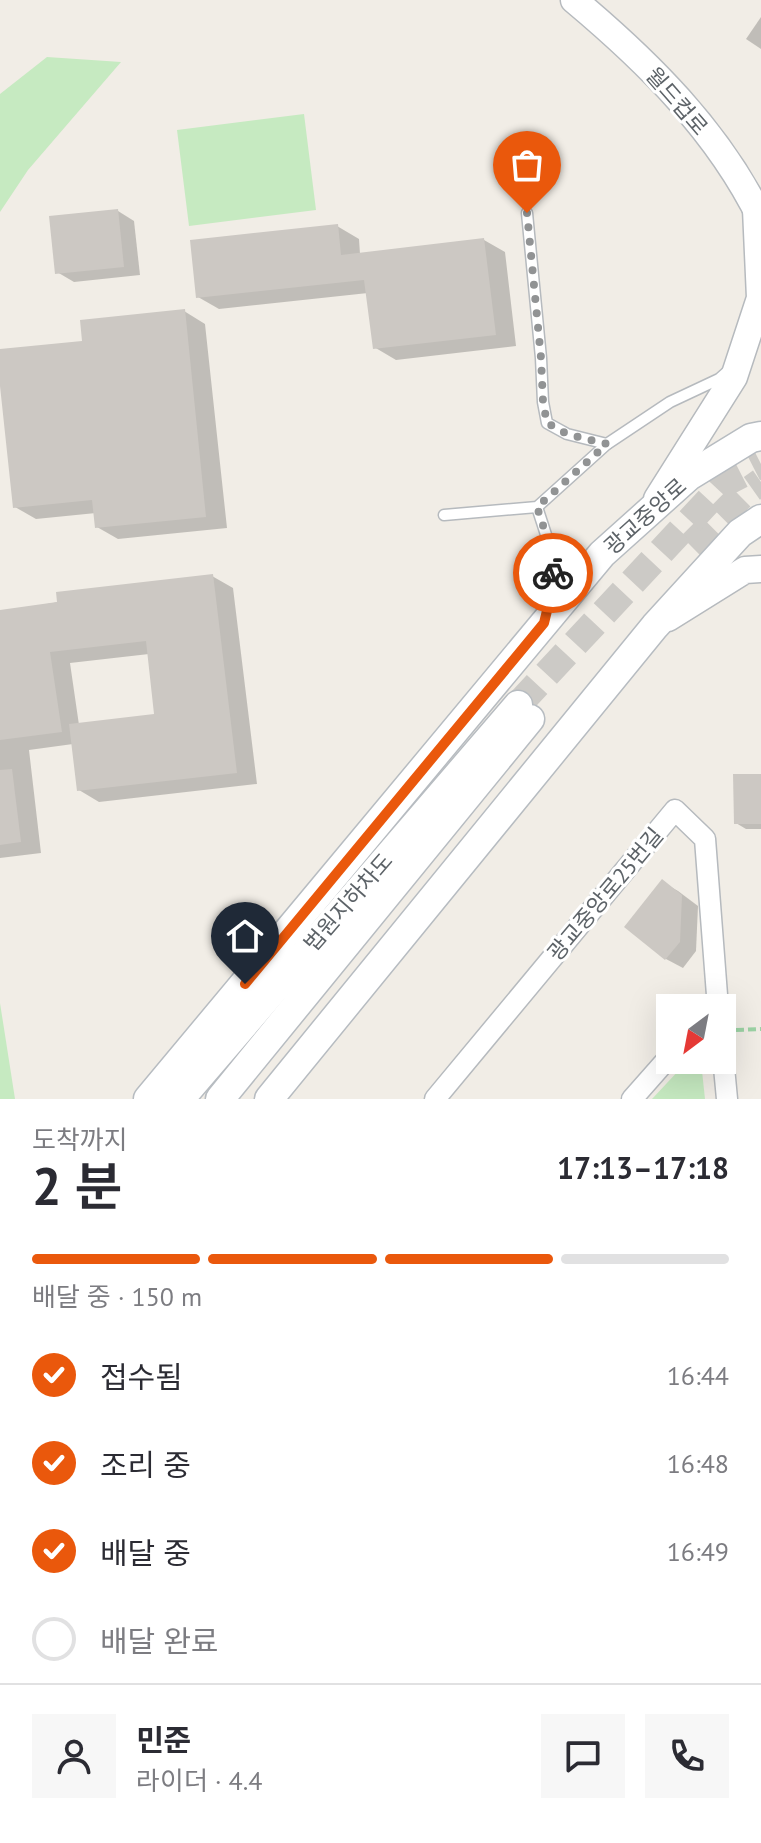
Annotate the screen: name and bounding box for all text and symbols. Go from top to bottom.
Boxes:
street label: 월드컵로 [640,61,714,141]
pin [493,131,561,213]
icon: bag [505,143,549,187]
street label: 광교중앙로 [598,472,692,560]
courier [513,533,593,613]
icon: bike [531,551,575,595]
street label: 광교중앙로25번길 [541,822,669,966]
street label: 법원지하차도 [298,847,398,957]
pin [211,902,279,984]
icon: home [223,914,267,958]
north arrow [656,994,736,1074]
map controls [656,994,736,1074]
text: 도착까지 [32,1123,128,1156]
text: 17:13–17:18 [557,1148,729,1187]
text: 2 분 [32,1152,122,1219]
text: 배달 중 · 150 m [32,1280,202,1313]
icon: check [32,1353,76,1397]
text: 접수됨 [100,1357,183,1396]
text: 16:44 [667,1359,729,1392]
icon: check [32,1441,76,1485]
text: 조리 중 [100,1445,191,1484]
text: 16:48 [667,1447,729,1480]
icon: check [32,1529,76,1573]
text: 배달 중 [100,1533,191,1572]
text: 16:49 [667,1535,729,1568]
text: 배달 완료 [100,1621,218,1660]
button: person [32,1714,116,1798]
button: chat [541,1714,625,1798]
button: phone [645,1714,729,1798]
text: 민준 [136,1720,191,1759]
text: 라이더 · 4.4 [136,1764,263,1797]

